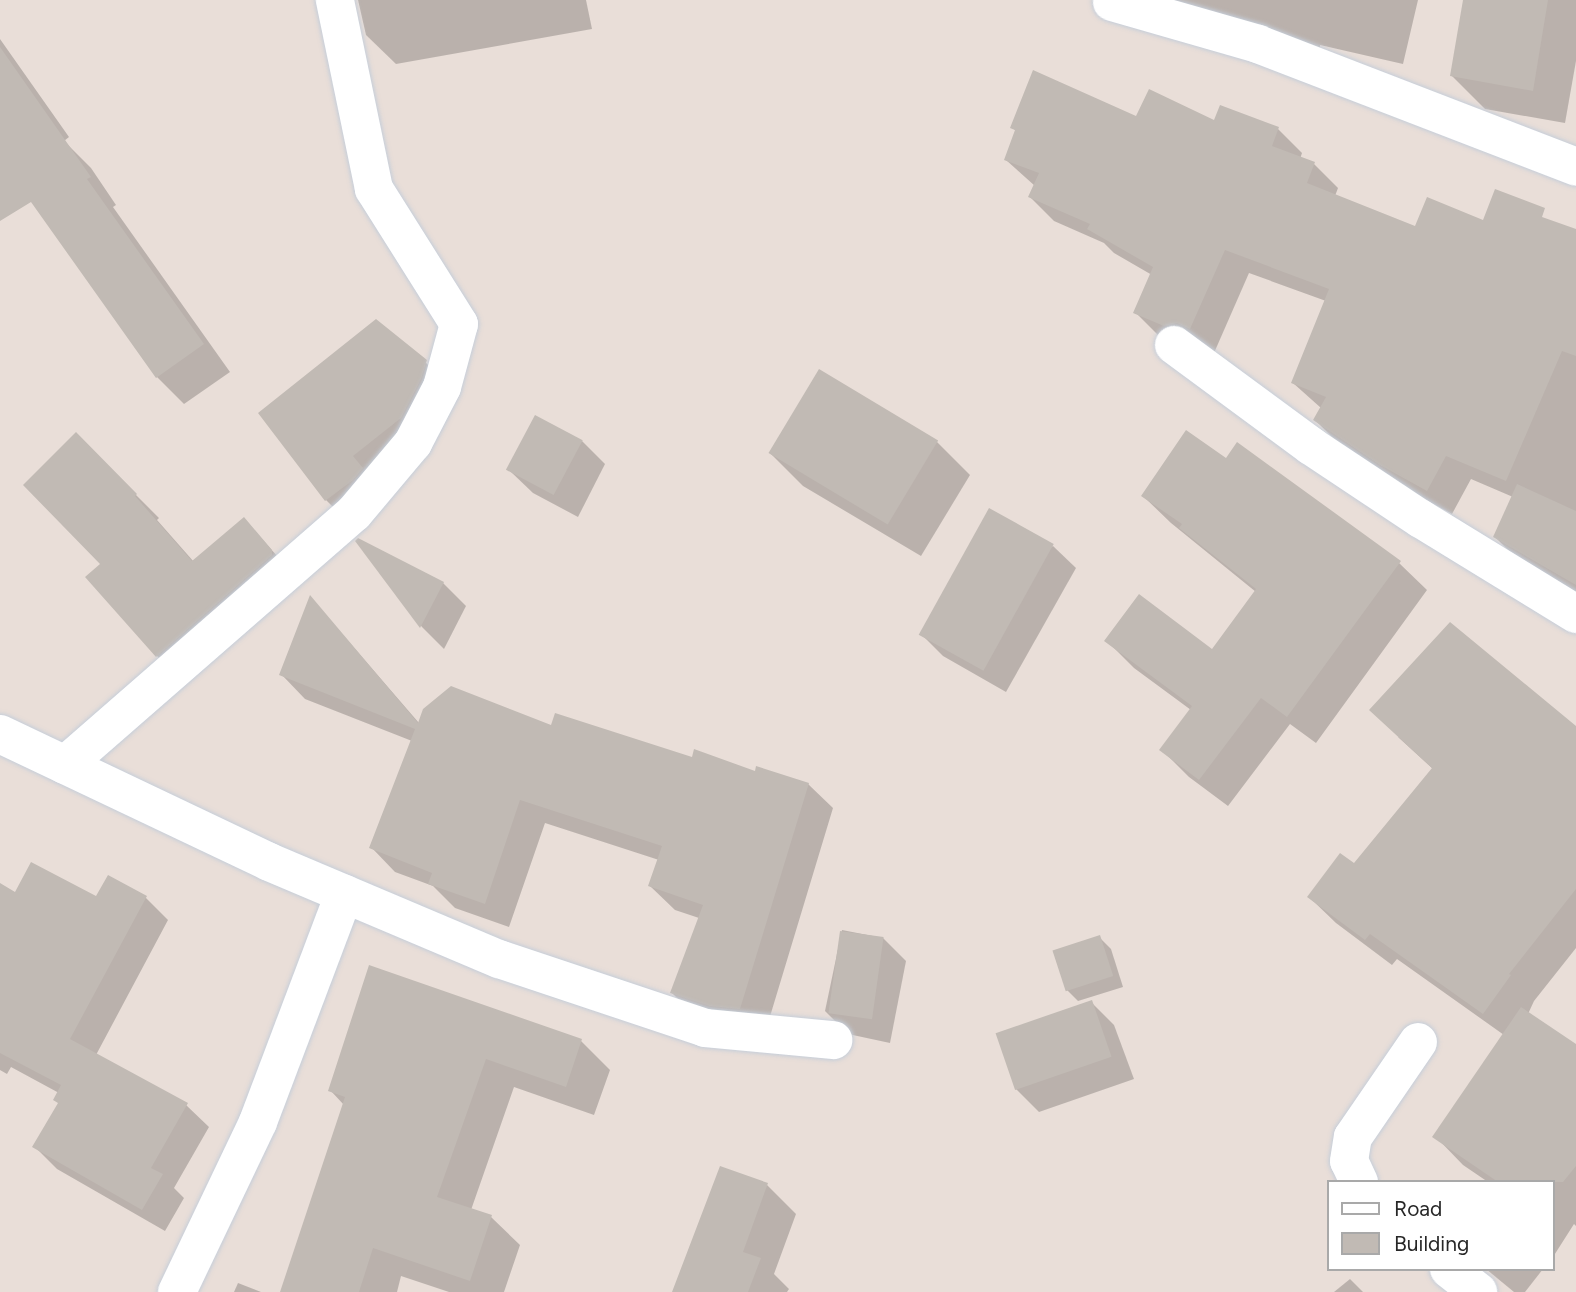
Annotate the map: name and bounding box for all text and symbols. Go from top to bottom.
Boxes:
legend [1328,1180,1555,1271]
text: Road [1394,1196,1442,1221]
text: Building [1394,1231,1469,1256]

